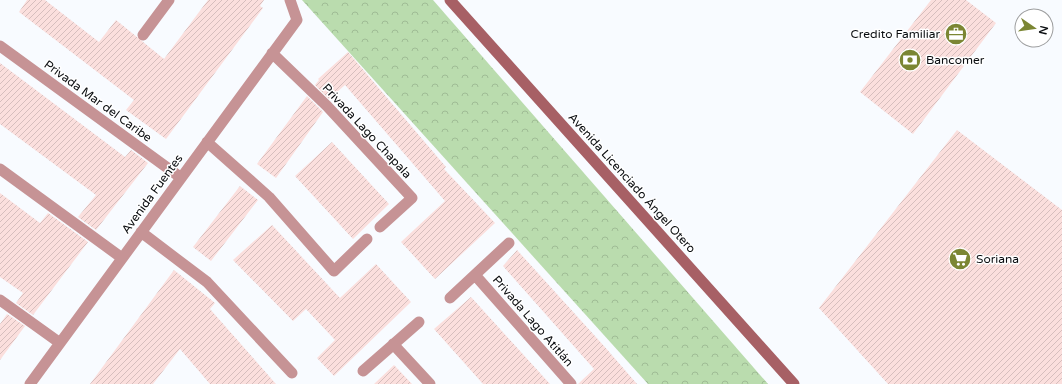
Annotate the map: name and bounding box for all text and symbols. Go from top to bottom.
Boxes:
north arrow [1014,8,1054,48]
office icon: Credito Familiar [943,21,969,47]
text: N [1036,24,1051,36]
place label: Credito Familiar [851,27,940,41]
bank icon: Bancomer [897,47,923,73]
place label: Bancomer [926,53,985,67]
street label: Privada Mar del Caribe [41,57,155,145]
street label: Privada Lago Chapala [320,81,414,181]
street label: Avenida Licenciado Ángel Otero [566,110,698,256]
street label: Avenida Fuentes [119,151,186,236]
supermarket icon: Soriana [947,246,973,272]
place label: Soriana [976,252,1019,266]
street label: Privada Lago Atitlán [490,273,576,369]

